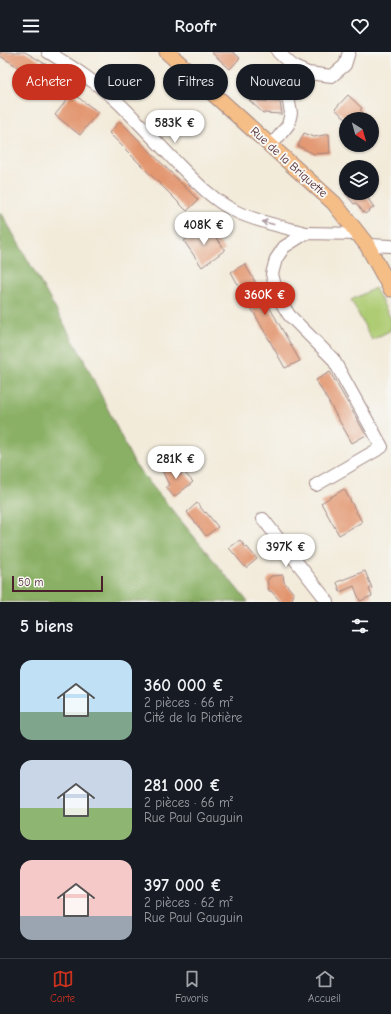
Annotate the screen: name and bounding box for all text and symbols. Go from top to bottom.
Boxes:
icon: menu [20,15,42,37]
icon: heart [349,15,371,37]
text: Roofr [174,16,217,37]
chip: Acheter [12,64,86,100]
chip: Louer [94,64,155,100]
chip: Filtres [163,64,228,100]
chip: Nouveau [236,64,315,100]
pin: 583K € [142,110,208,144]
north arrow [339,112,379,152]
map controls [339,112,379,200]
text: 583K € [155,115,195,130]
street label: Rue de la Briquette [248,124,330,200]
button: layers [339,160,379,200]
pin: 408K € [171,212,237,246]
text: 408K € [183,217,225,232]
one-way arrow [262,219,275,227]
pin: 360K € [232,282,298,316]
text: 360K € [244,287,286,302]
pin: 281K € [143,446,209,480]
text: 281K € [156,451,196,466]
pin: 397K € [253,534,319,568]
text: 397K € [266,539,306,554]
scale bar [12,574,103,593]
text: 50 m [18,576,43,589]
icon: filters [349,615,371,637]
text: 5 biens [20,617,73,636]
icon: home [52,676,100,724]
text: 360 000 € [144,676,224,695]
text: 2 pièces · 66 m² [144,695,233,710]
text: Cité de la Piotière [144,710,242,725]
icon: home [52,776,100,824]
text: 281 000 € [144,776,221,795]
text: 2 pièces · 66 m² [144,795,233,810]
text: Rue Paul Gauguin [144,810,243,825]
icon: home [52,876,100,924]
text: 397 000 € [144,876,222,895]
text: 2 pièces · 62 m² [144,895,233,910]
text: Rue Paul Gauguin [144,910,243,925]
tab: Carte [50,968,75,1005]
tab: Favoris [175,968,208,1005]
tab: Accueil [308,968,341,1005]

